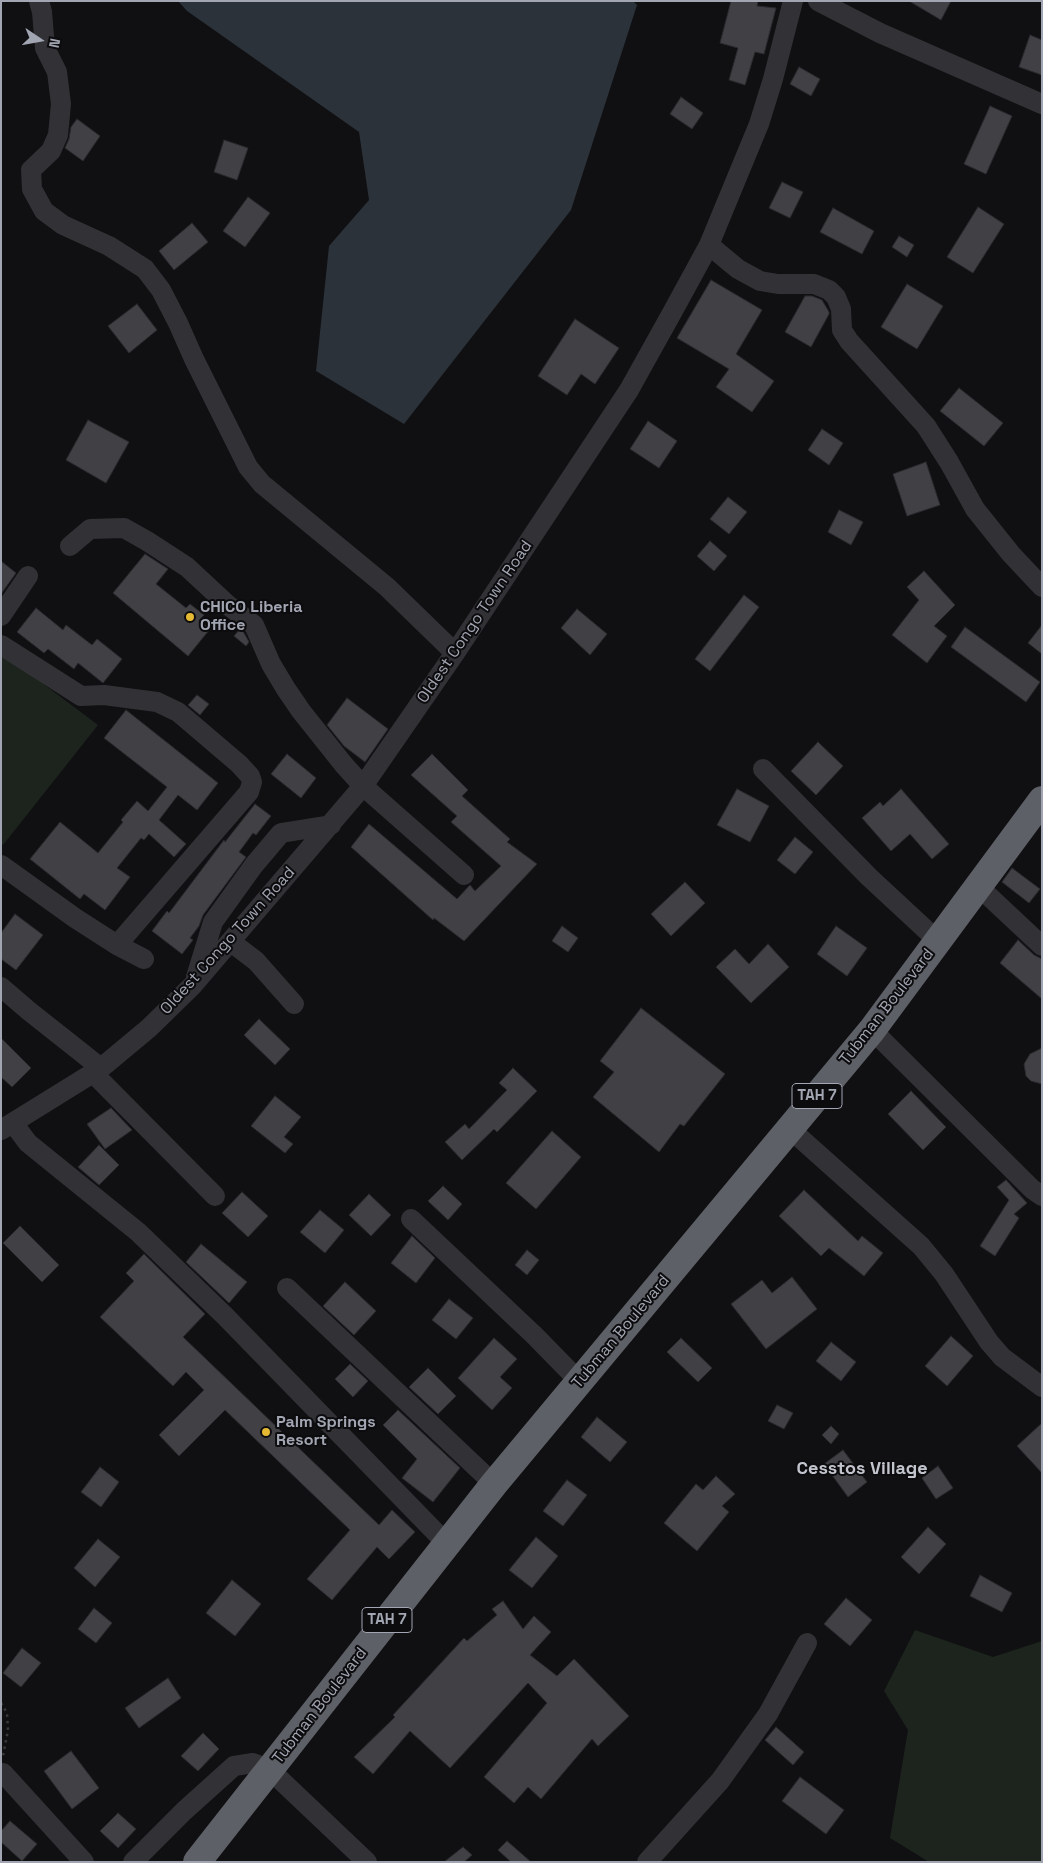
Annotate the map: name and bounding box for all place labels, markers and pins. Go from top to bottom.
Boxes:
place label: CHICO Liberia Office [200,598,302,636]
marker: CHICO Liberia Office [184,611,196,623]
place label: Palm Springs Resort [276,1413,376,1451]
marker: Palm Springs Resort [260,1426,272,1438]

